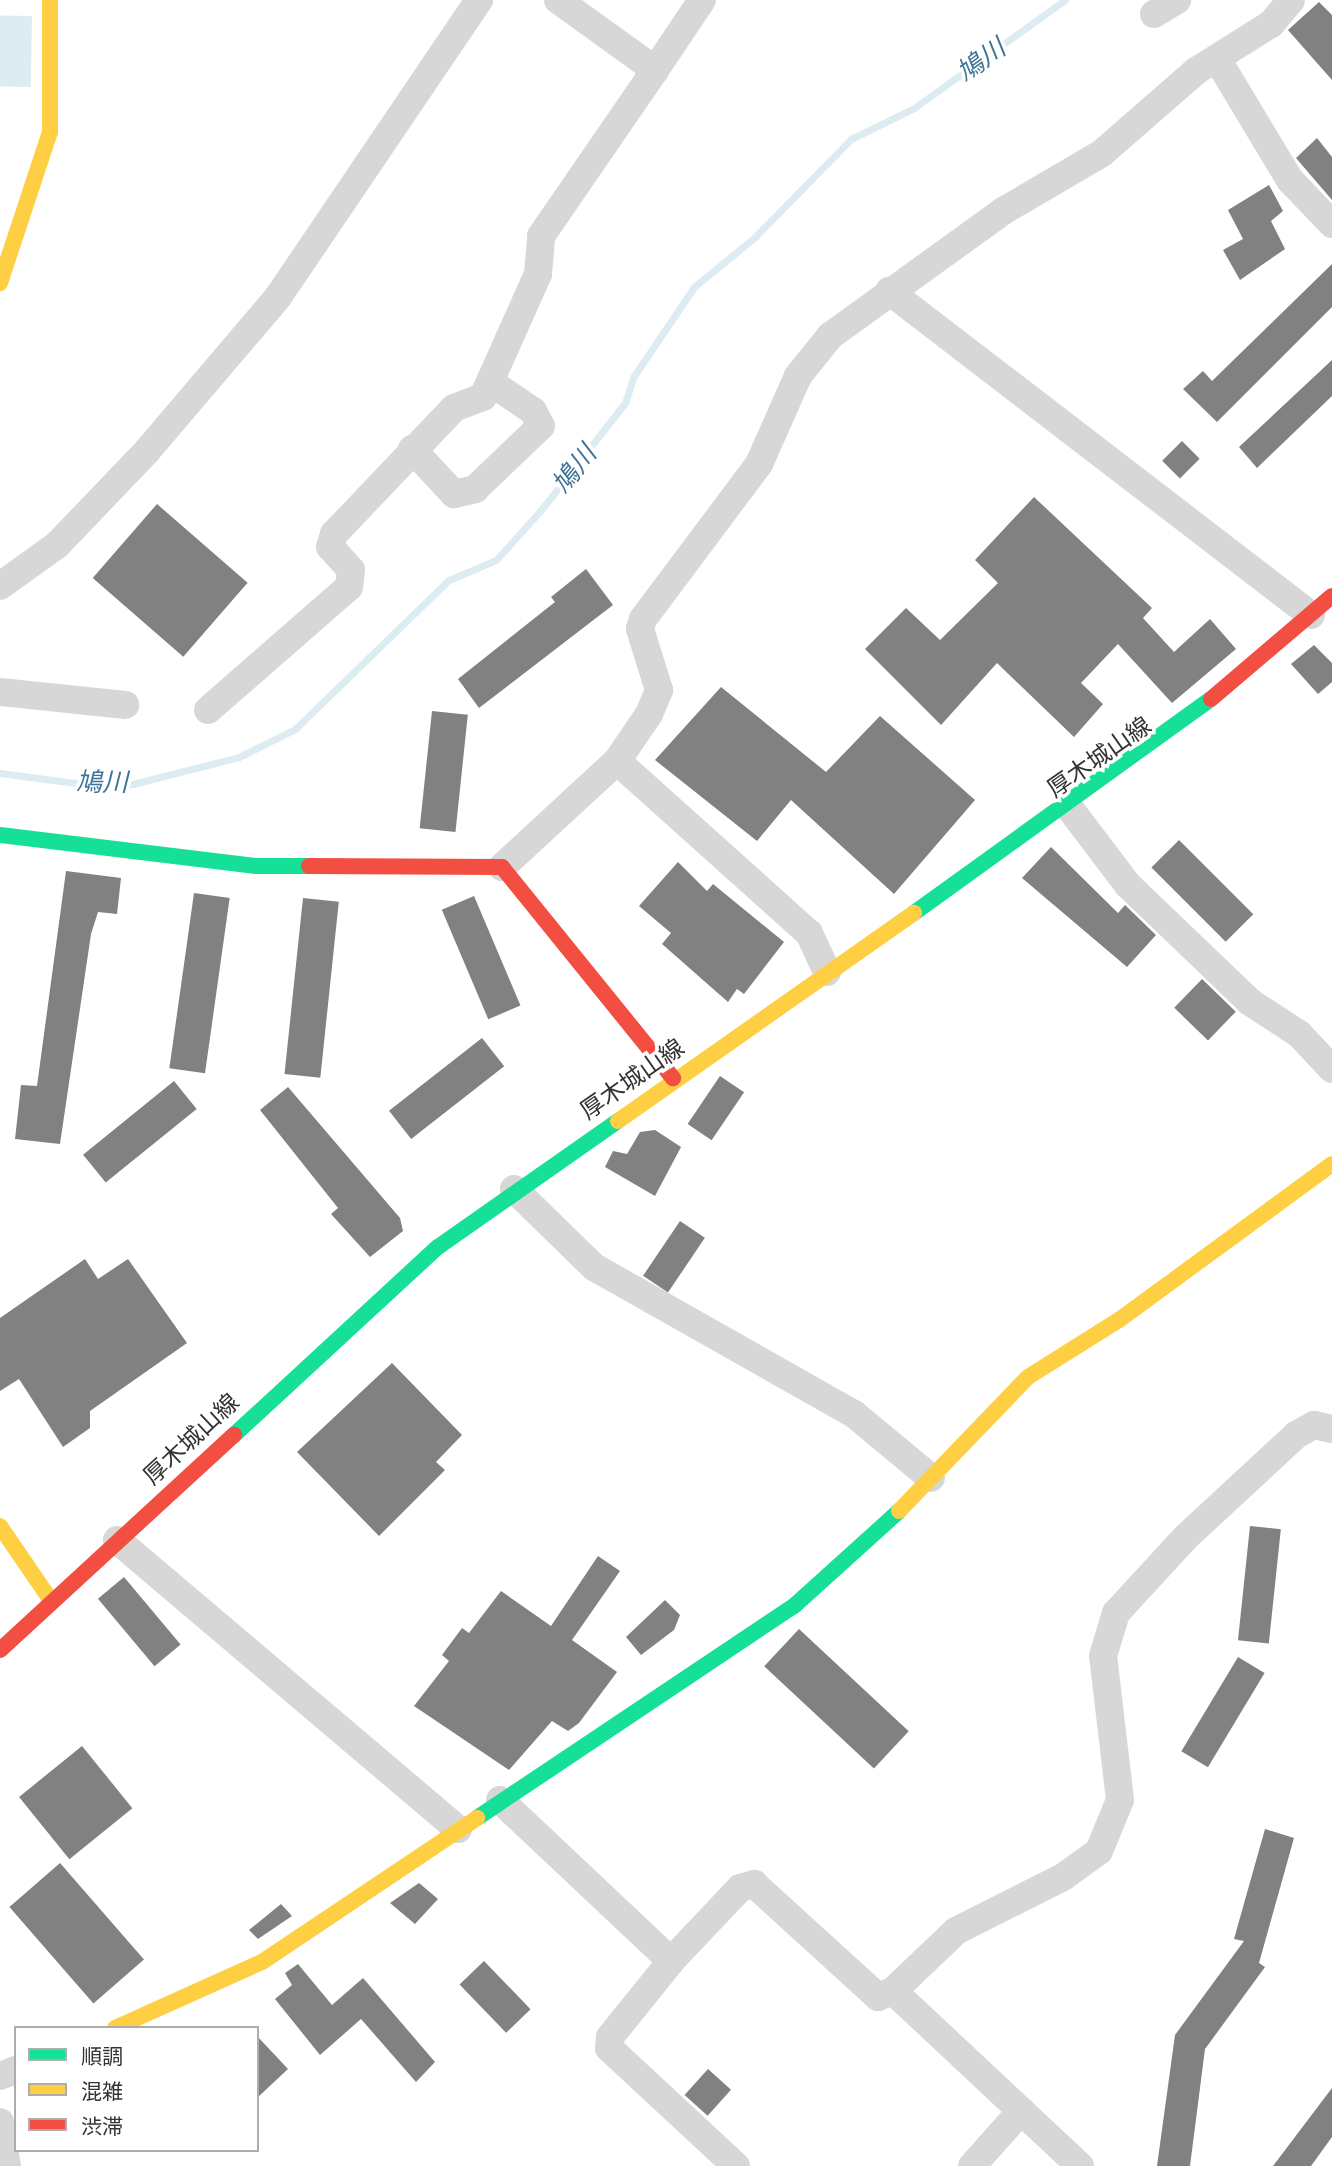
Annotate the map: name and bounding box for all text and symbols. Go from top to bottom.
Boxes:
water label: 鳩川 [951,32,1011,88]
water label: 鳩川 [546,439,602,499]
street label: 厚木城山線 [1042,711,1156,803]
water label: 鳩川 [76,766,128,798]
street label: 厚木城山線 [575,1033,689,1125]
street label: 厚木城山線 [137,1388,245,1490]
legend [14,2026,259,2152]
text: 順調 [81,2043,123,2070]
text: 混雑 [81,2078,123,2105]
text: 渋滞 [81,2113,123,2140]

